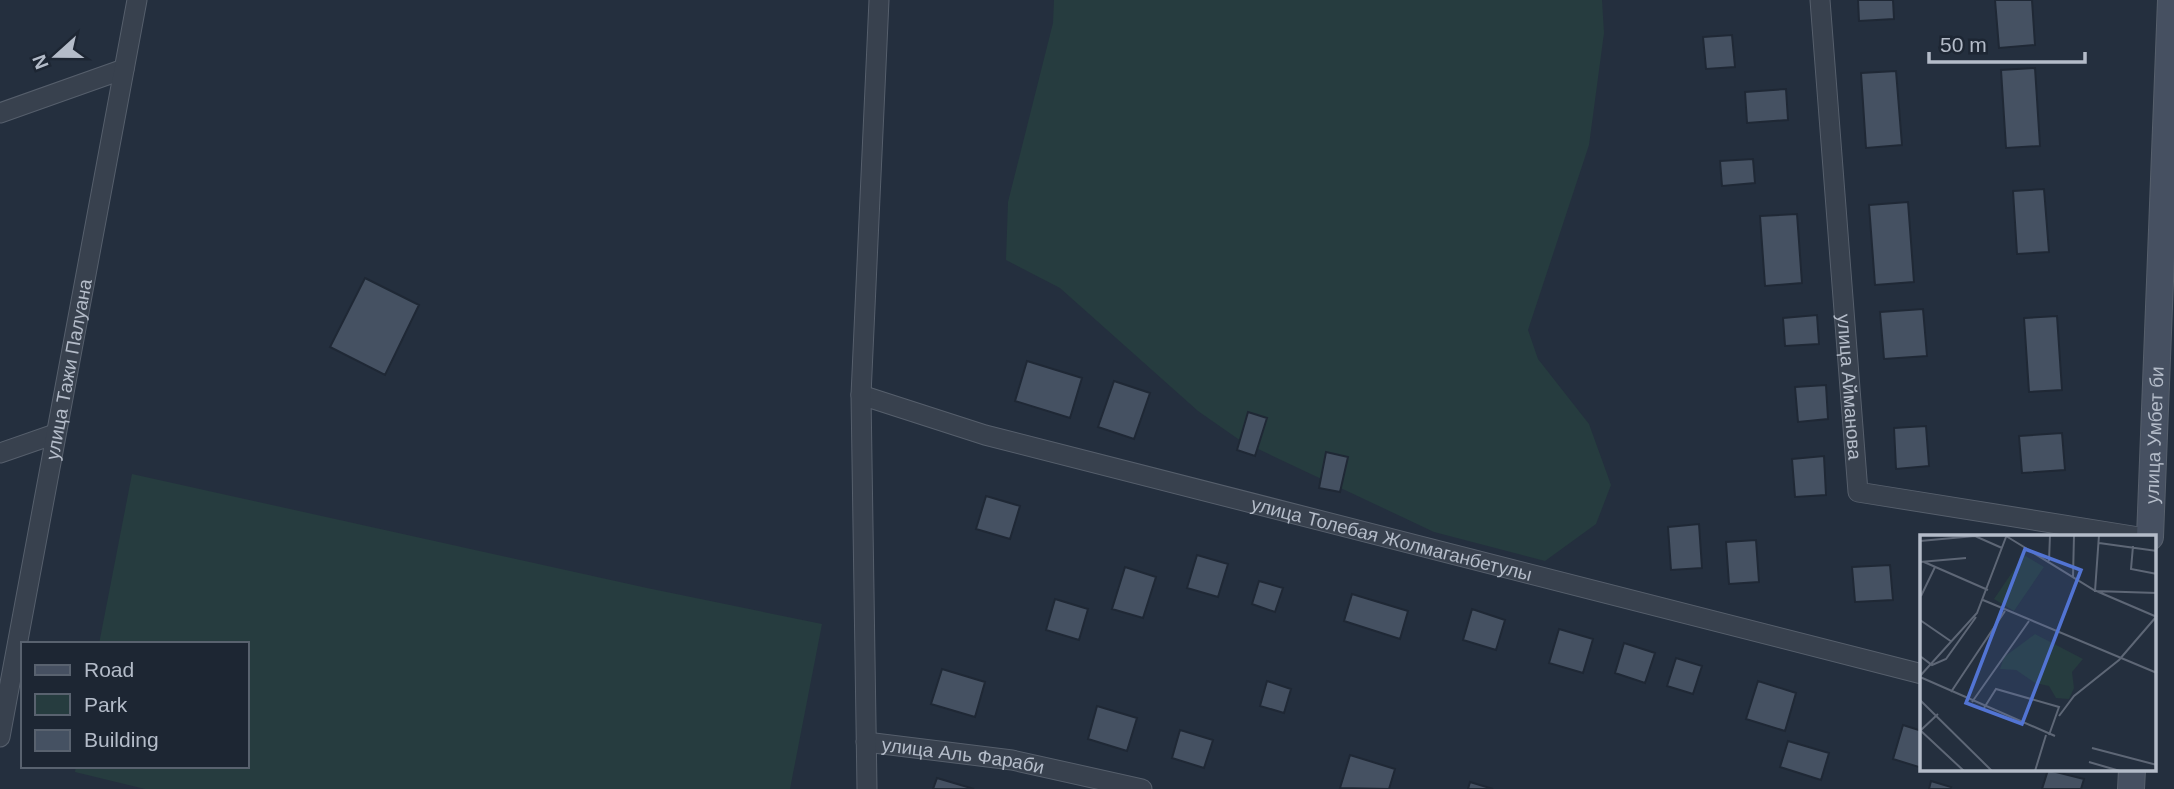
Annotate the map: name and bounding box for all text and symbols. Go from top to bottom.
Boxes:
north arrow [21,21,91,91]
scale bar [1929,21,2085,65]
text: 50 m [1940,33,1987,56]
text: N [28,52,53,72]
street label: улица Тажи Палуана [41,277,96,462]
street label: улица Айманова [1834,313,1866,461]
street label: улица Умбет би [2141,366,2167,504]
street label: улица Толебая Жолмаганбетулы [1249,493,1534,585]
inset map [1920,535,2156,772]
legend [21,642,248,768]
text: Road [84,658,134,681]
text: Park [84,693,128,716]
text: Building [84,728,159,751]
street label: улица Аль Фараби [880,734,1047,777]

